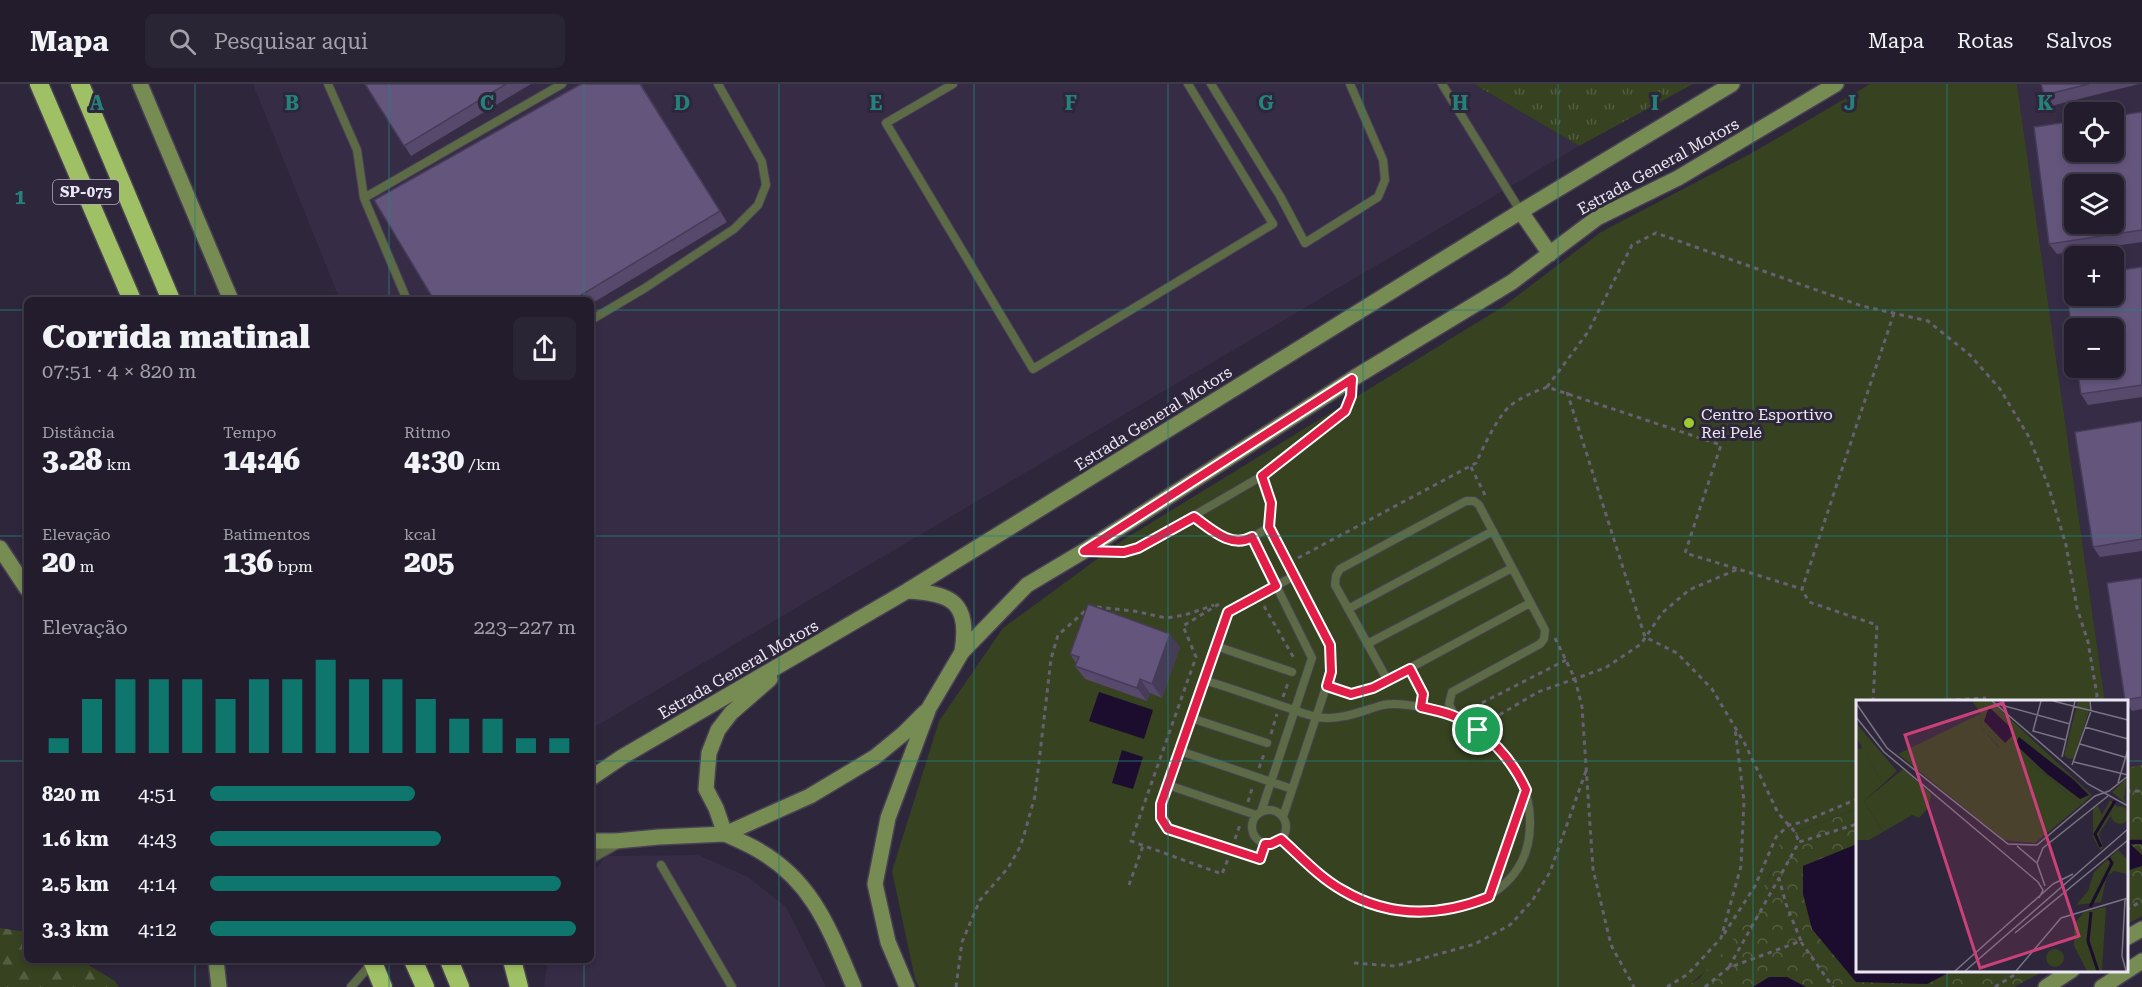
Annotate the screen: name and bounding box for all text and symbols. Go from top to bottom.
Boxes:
search box [145,14,565,68]
text: Mapa [30,25,109,58]
icon: search [166,25,199,58]
text: Pesquisar aqui [214,29,368,54]
text: Mapa [1868,29,1924,53]
text: Rotas [1957,29,2013,53]
text: Salvos [2046,29,2112,53]
text: A [90,91,105,115]
text: B [285,91,299,115]
text: C [480,91,494,115]
text: D [674,91,690,115]
text: E [870,91,883,115]
text: F [1065,91,1077,115]
text: G [1258,91,1274,115]
text: H [1452,91,1468,115]
text: I [1651,91,1659,115]
text: J [1844,91,1856,115]
text: K [2037,91,2053,115]
map controls [2064,102,2124,378]
button: locate [2064,102,2124,162]
street label: Estrada General Motors [1574,114,1742,219]
button: layers [2064,174,2124,234]
road number: SP-075 [53,180,119,204]
text: 1 [14,185,26,209]
button: + [2064,246,2124,306]
text: Corrida matinal [42,317,310,356]
button: share [513,317,576,380]
button: − [2064,318,2124,378]
text: 07:51 · 4 × 820 m [42,359,197,383]
street label: Estrada General Motors [1071,362,1236,475]
place label: Centro Esportivo Rei Pelé [1701,405,1833,442]
marker: Centro Esportivo Rei Pelé [1682,416,1696,430]
text: Distância [42,423,115,442]
text: Tempo [223,423,276,442]
text: Ritmo [404,423,451,442]
text: 3.28 [42,442,102,477]
text: 14:46 [223,442,300,477]
text: 4:30 [404,442,464,477]
text: km [102,455,131,474]
text: /km [464,455,501,474]
text: Elevação [42,525,111,544]
text: Batimentos [223,525,310,544]
text: kcal [404,525,436,544]
text: 20 [42,544,76,579]
text: 136 [223,544,273,579]
text: 205 [404,544,454,579]
text: m [76,557,94,576]
text: bpm [273,557,313,576]
text: Elevação [42,615,128,639]
text: 223–227 m [473,615,576,639]
street label: Estrada General Motors [655,616,822,723]
inset map [1856,700,2127,972]
pin [1452,704,1503,755]
icon: arrive [1461,713,1494,746]
text: 820 m [42,782,100,806]
text: 4:51 [138,782,177,806]
text: 1.6 km [42,827,109,851]
text: 4:43 [138,827,177,851]
text: 2.5 km [42,872,109,896]
text: 4:14 [138,872,177,896]
text: 3.3 km [42,917,109,941]
text: 4:12 [138,917,177,941]

